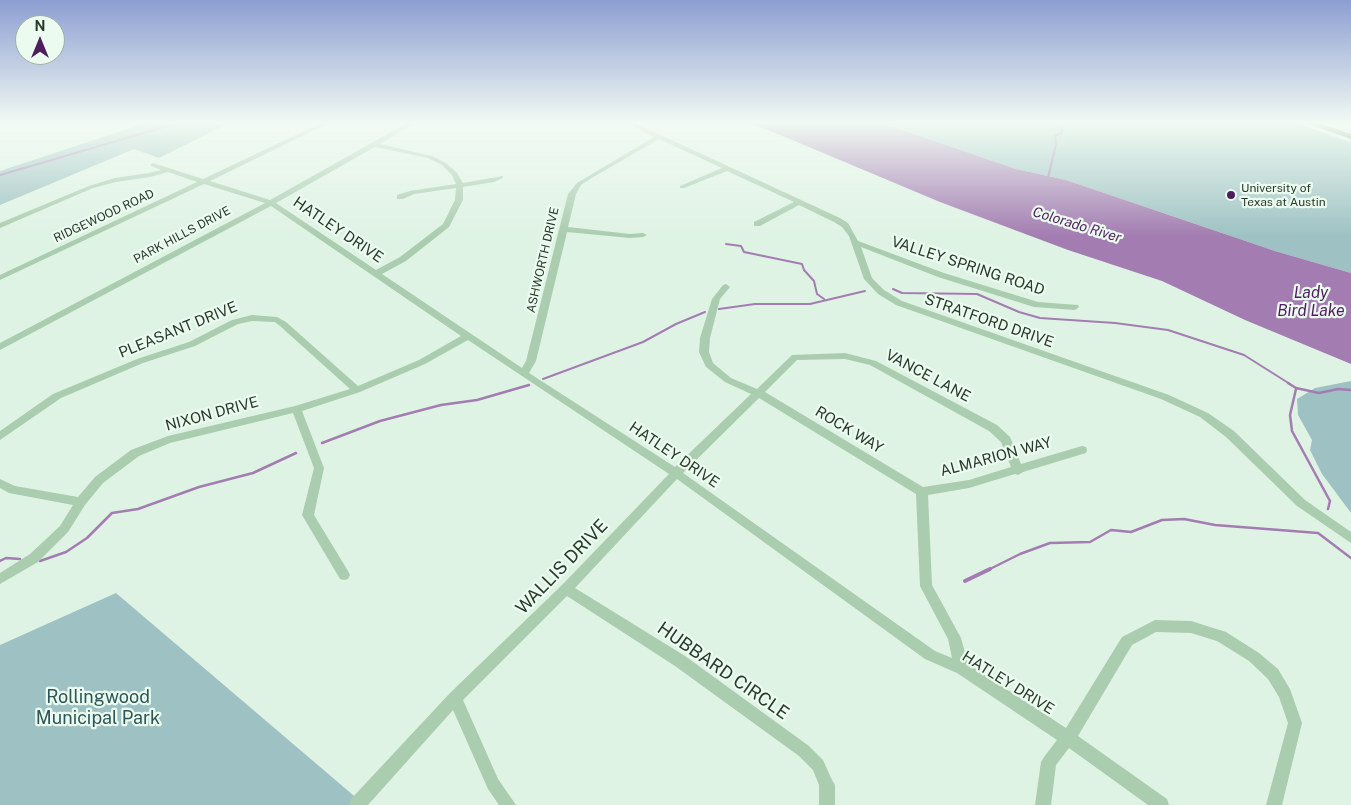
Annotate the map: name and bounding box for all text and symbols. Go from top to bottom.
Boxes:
north arrow [15,15,65,65]
text: N [35,18,45,34]
place label: University of Texas at Austin [1241,181,1326,209]
street label: RIDGEWOOD ROAD [51,186,157,246]
marker: University of Texas at Austin [1225,189,1237,201]
street label: HATLEY DRIVE [289,193,387,267]
street label: PARK HILLS DRIVE [131,203,233,267]
water label: Colorado River [1031,204,1123,246]
street label: ASHWORTH DRIVE [524,206,562,314]
street label: VALLEY SPRING ROAD [889,233,1047,299]
water label: Lady Bird Lake [1277,283,1345,321]
street label: STRATFORD DRIVE [922,290,1056,352]
street label: PLEASANT DRIVE [116,298,240,362]
street label: VANCE LANE [882,346,974,406]
street label: NIXON DRIVE [163,393,261,435]
street label: ROCK WAY [812,403,886,457]
street label: HATLEY DRIVE [625,418,723,492]
street label: ALMARION WAY [938,433,1054,481]
street label: WALLIS DRIVE [511,515,613,619]
street label: HUBBARD CIRCLE [653,617,793,725]
street label: HATLEY DRIVE [959,648,1057,718]
park label: Rollingwood Municipal Park [36,686,160,729]

